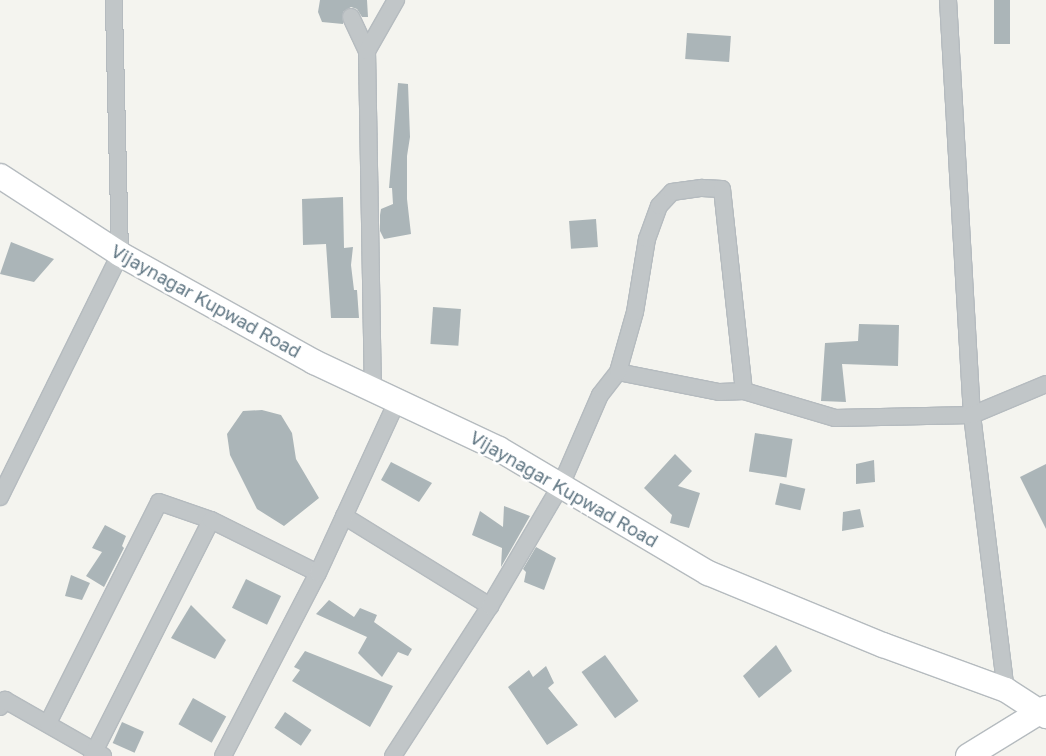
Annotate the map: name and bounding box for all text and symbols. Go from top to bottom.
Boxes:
street label: Vijaynagar Kupwad Road [107,240,305,362]
street label: Vijaynagar Kupwad Road [466,426,662,552]

